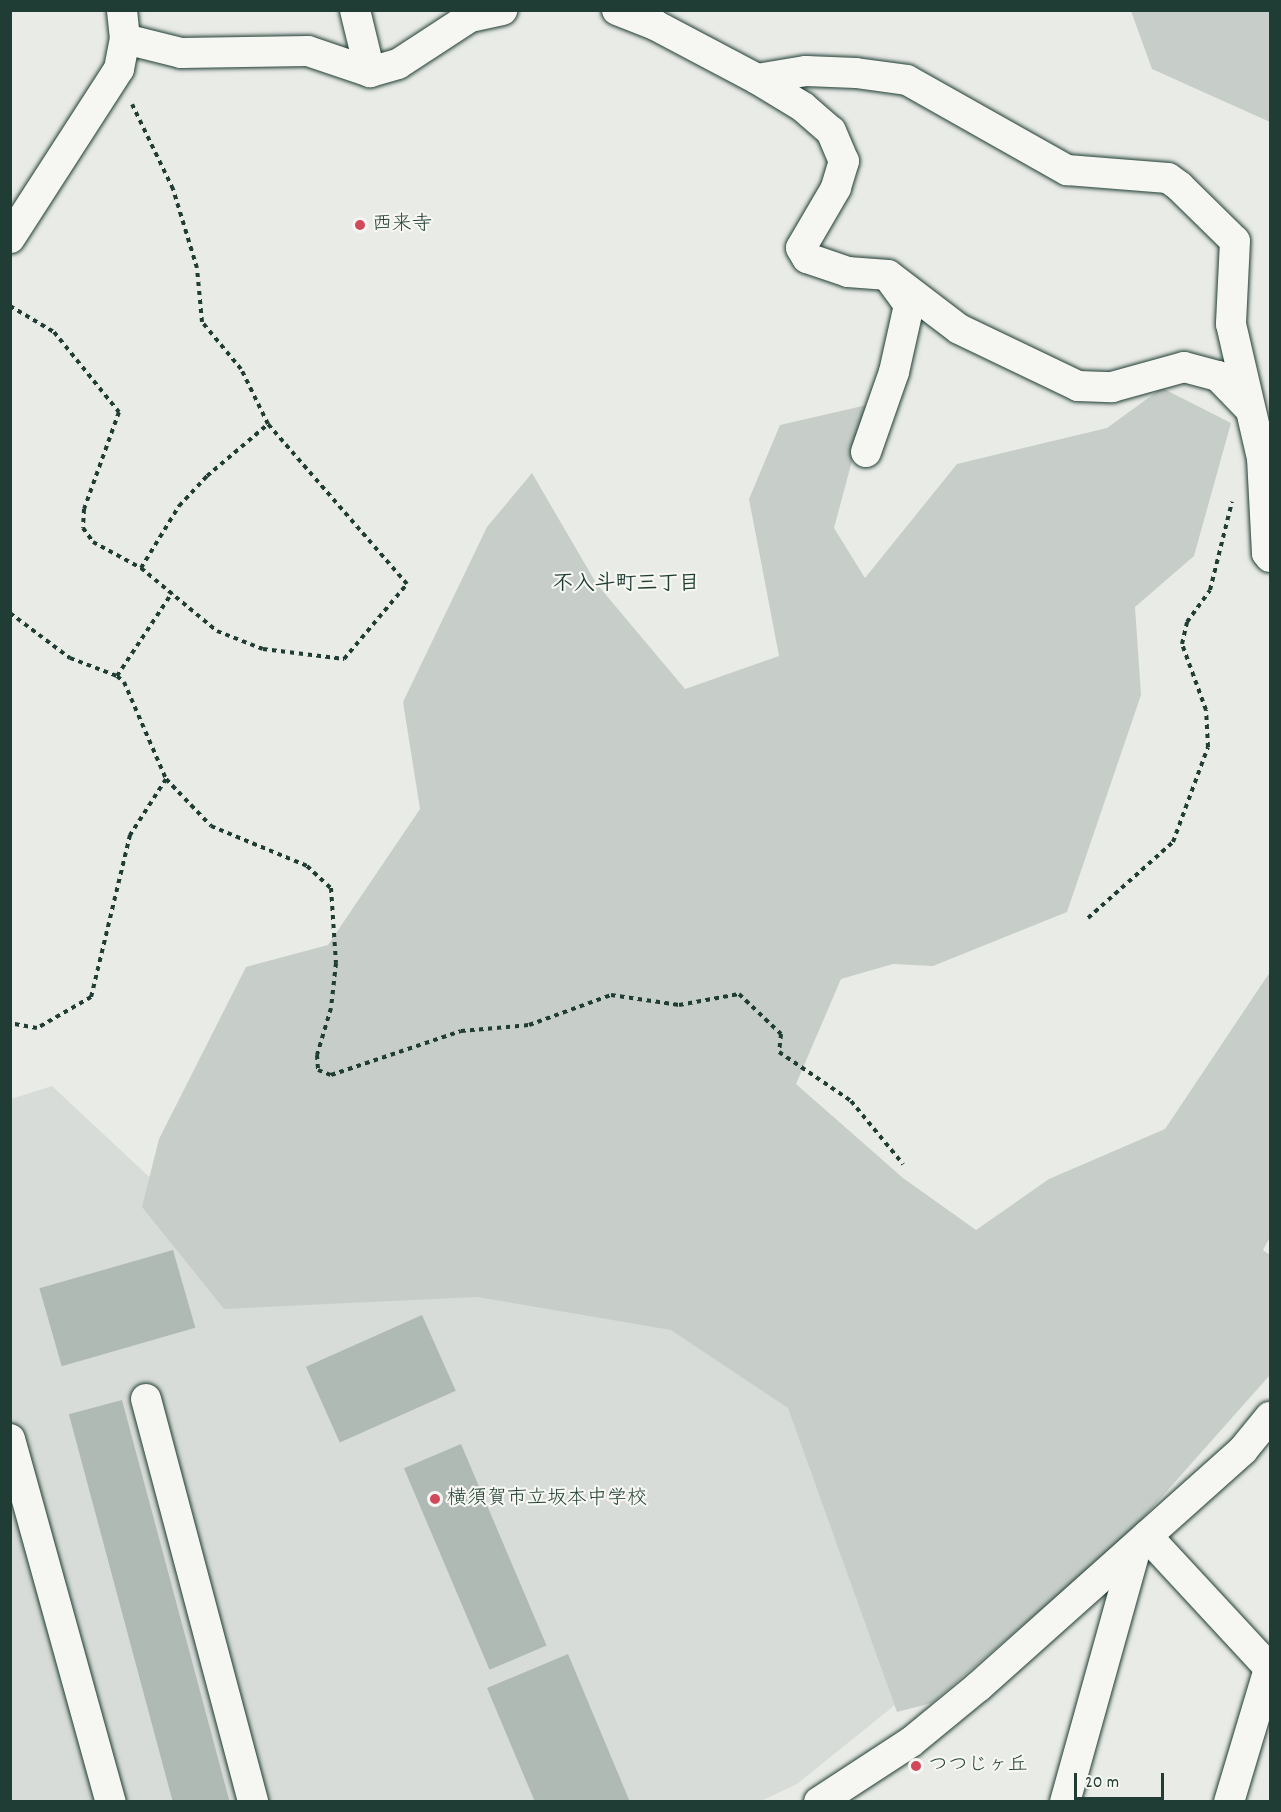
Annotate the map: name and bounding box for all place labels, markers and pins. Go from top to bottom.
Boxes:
place label: 西来寺 [372,213,432,237]
marker: 西来寺 [353,218,367,232]
place label: 横須賀市立坂本中学校 [447,1487,647,1511]
marker: 横須賀市立坂本中学校 [428,1492,442,1506]
place label: つつじヶ丘 [928,1754,1028,1778]
marker: つつじヶ丘 [909,1759,923,1773]

